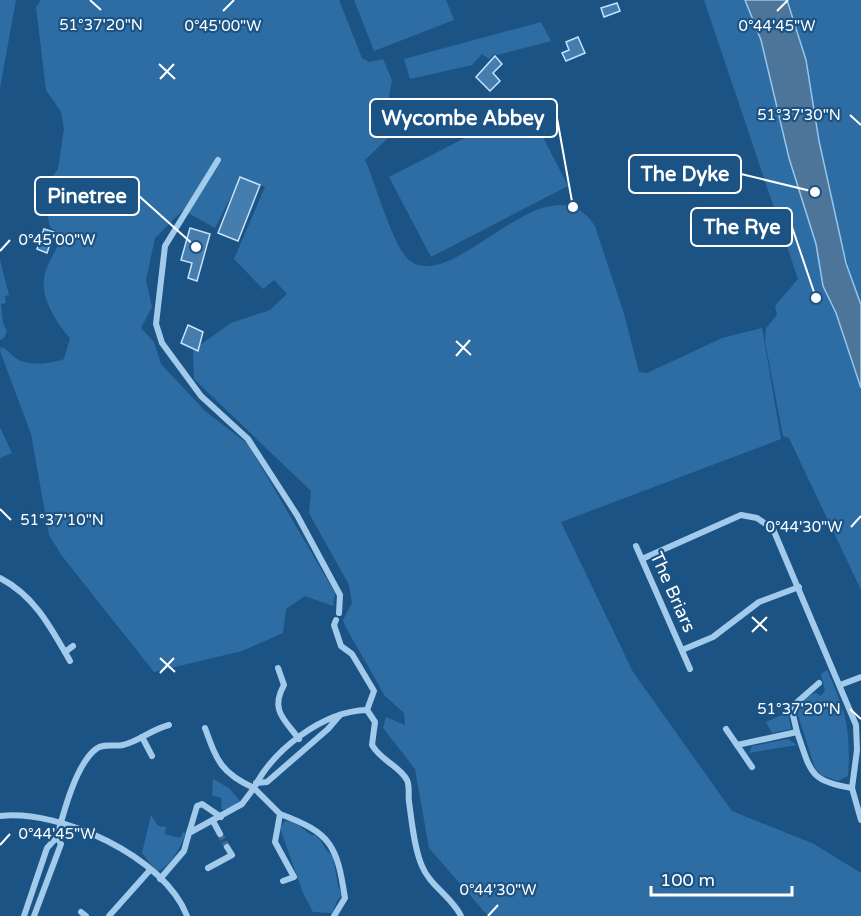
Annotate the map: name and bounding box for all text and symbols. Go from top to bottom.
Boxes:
text: 51°37'20"N [59,16,143,34]
text: 0°45'00"W [185,17,261,35]
text: 0°44'45"W [739,17,815,35]
callout: Wycombe Abbey [370,99,557,137]
text: 51°37'30"N [757,106,841,124]
text: Wycombe Abbey [382,107,545,131]
callout: The Dyke [629,155,741,193]
text: The Dyke [640,163,729,187]
callout: Pinetree [35,177,139,215]
text: Pinetree [47,185,127,209]
callout: The Rye [691,208,792,246]
text: The Rye [703,216,780,240]
text: 0°45'00"W [19,231,95,249]
text: 51°37'10"N [20,511,104,529]
text: 0°44'30"W [766,518,842,536]
street label: The Briars [645,548,701,636]
text: 51°37'20"N [757,700,841,718]
text: 0°44'45"W [19,825,95,843]
scale bar [651,859,792,897]
text: 100 m [660,869,715,891]
text: 0°44'30"W [460,881,536,899]

